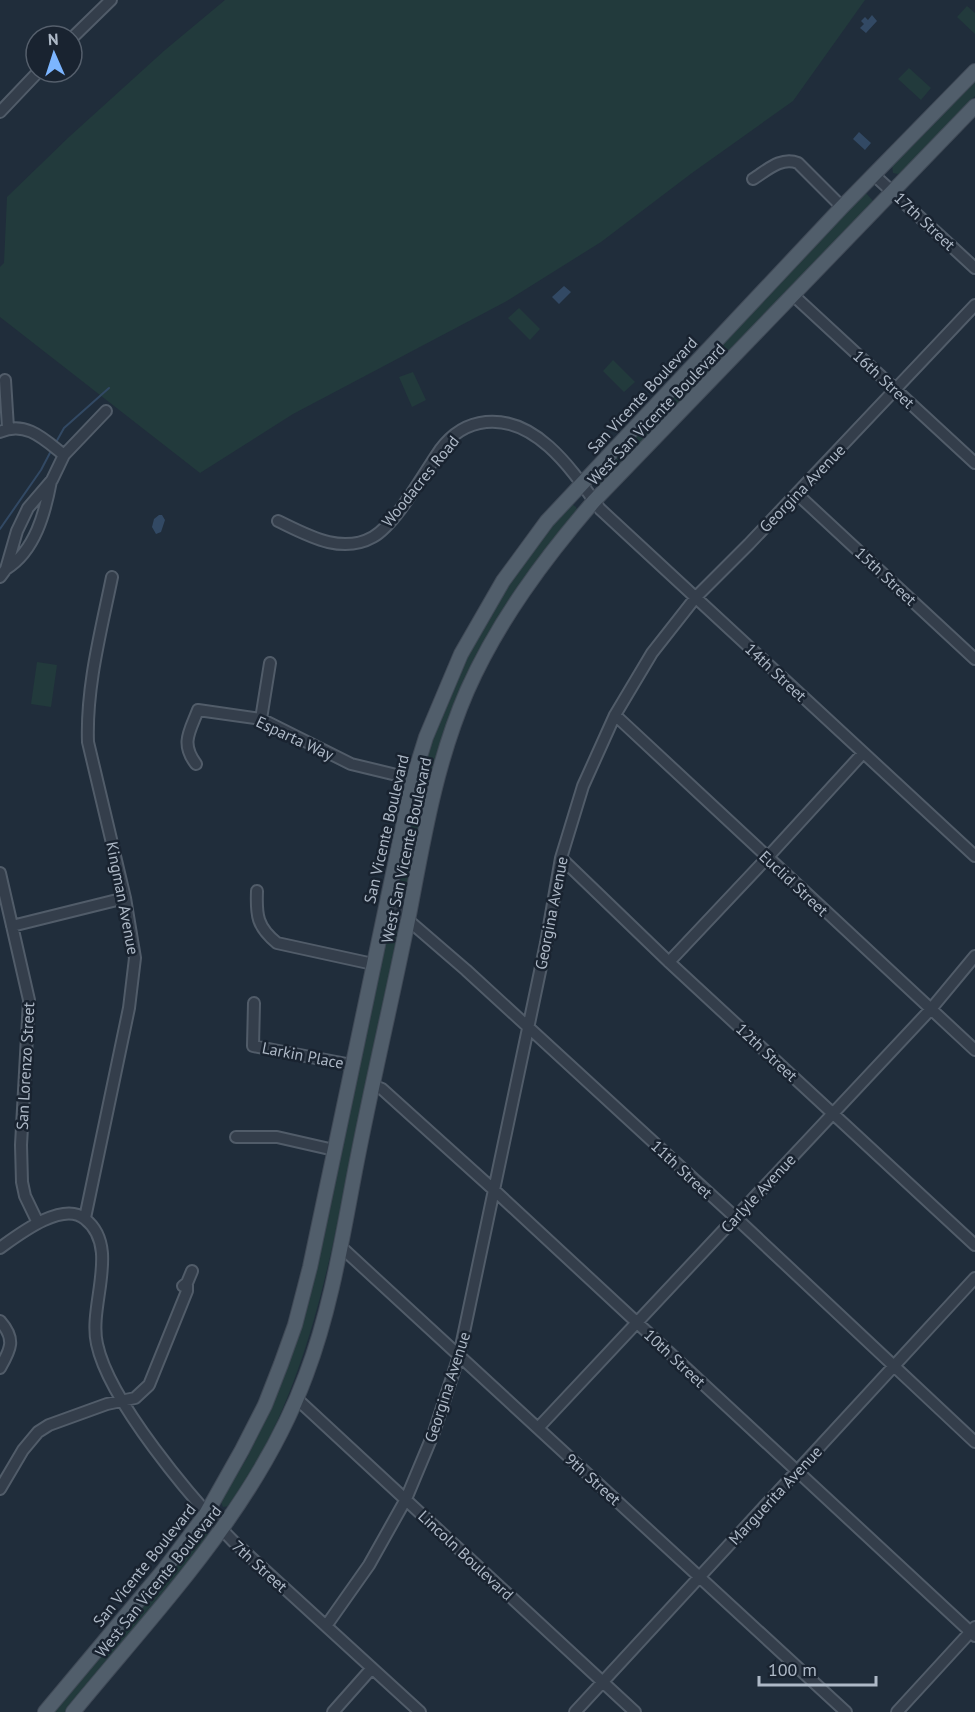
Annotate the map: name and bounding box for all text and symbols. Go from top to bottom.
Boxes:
north arrow [24,24,84,84]
text: N [47,29,59,49]
street label: 17th Street [890,188,960,255]
street label: San Vicente Boulevard [583,332,701,458]
street label: West San Vicente Boulevard [583,339,729,489]
street label: 16th Street [849,346,919,413]
street label: Woodacres Road [377,431,463,531]
street label: Georgina Avenue [755,440,849,536]
street label: 15th Street [851,543,921,610]
street label: 14th Street [741,639,811,706]
street label: Esparta Way [253,711,337,765]
street label: San Vicente Boulevard [359,752,413,906]
street label: West San Vicente Boulevard [377,755,435,945]
street label: Kingman Avenue [102,840,144,956]
street label: Euclid Street [755,846,833,920]
street label: Georgina Avenue [530,855,572,971]
street label: San Lorenzo Street [12,1001,38,1131]
street label: 12th Street [732,1019,802,1086]
street label: Larkin Place [260,1037,346,1073]
street label: 11th Street [647,1136,717,1203]
street label: Carlyle Avenue [716,1149,800,1237]
street label: 10th Street [640,1325,710,1392]
street label: Georgina Avenue [420,1329,474,1445]
street label: Marguerita Avenue [724,1441,826,1549]
street label: 9th Street [561,1449,625,1510]
street label: San Vicente Boulevard [88,1499,200,1631]
street label: West San Vicente Boulevard [91,1501,225,1661]
street label: Lincoln Boulevard [414,1506,518,1604]
street label: 7th Street [228,1536,292,1596]
scale bar [759,1649,876,1687]
text: 100 m [768,1658,817,1681]

